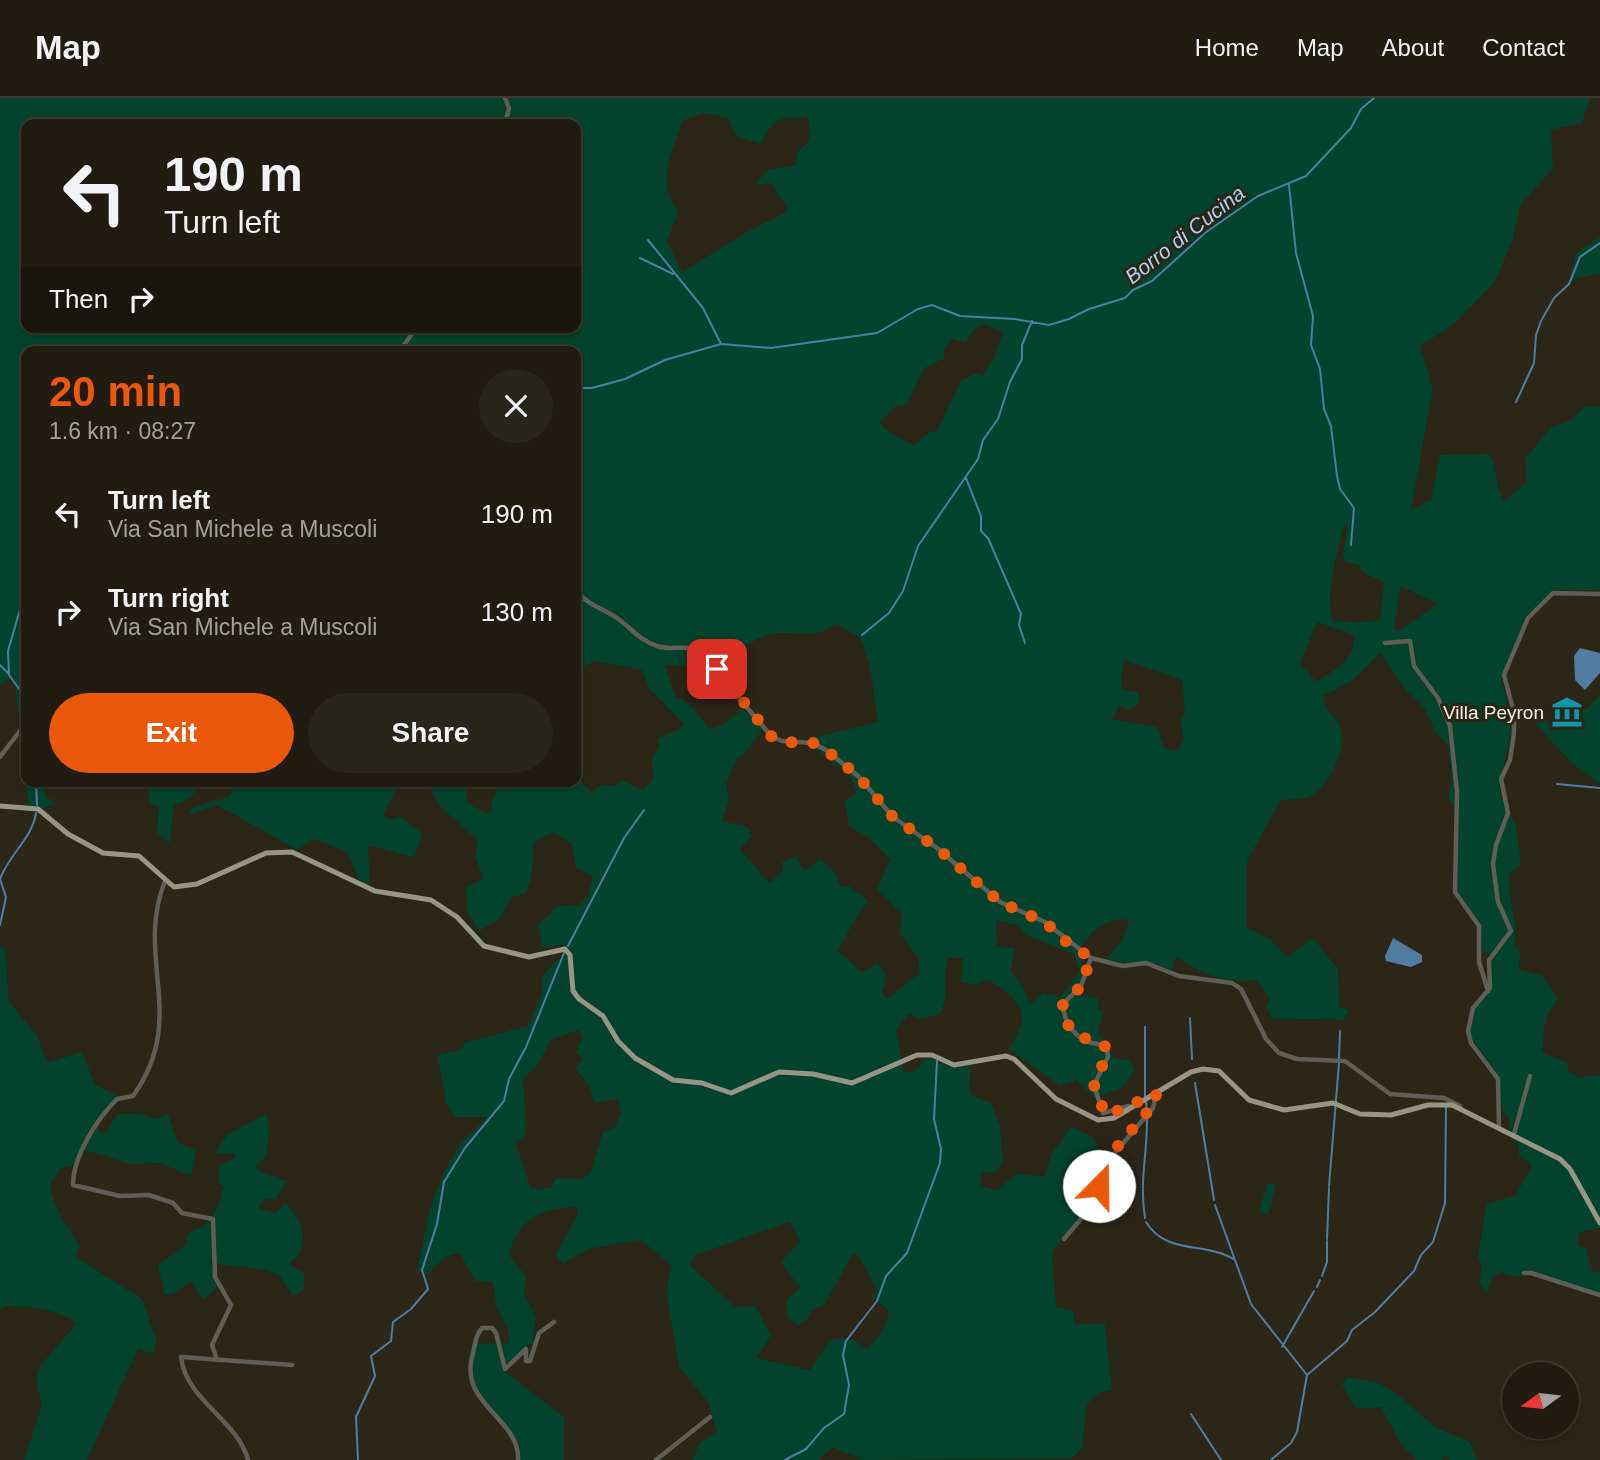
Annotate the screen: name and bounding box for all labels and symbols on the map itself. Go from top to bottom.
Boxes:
water label: Borro di Cucina [1121,181,1249,288]
pin [687,639,747,699]
museum icon: Villa Peyron [1550,695,1584,729]
place label: Villa Peyron [1443,702,1544,723]
position arrow [1062,1149,1136,1223]
north arrow [1502,1362,1578,1438]

